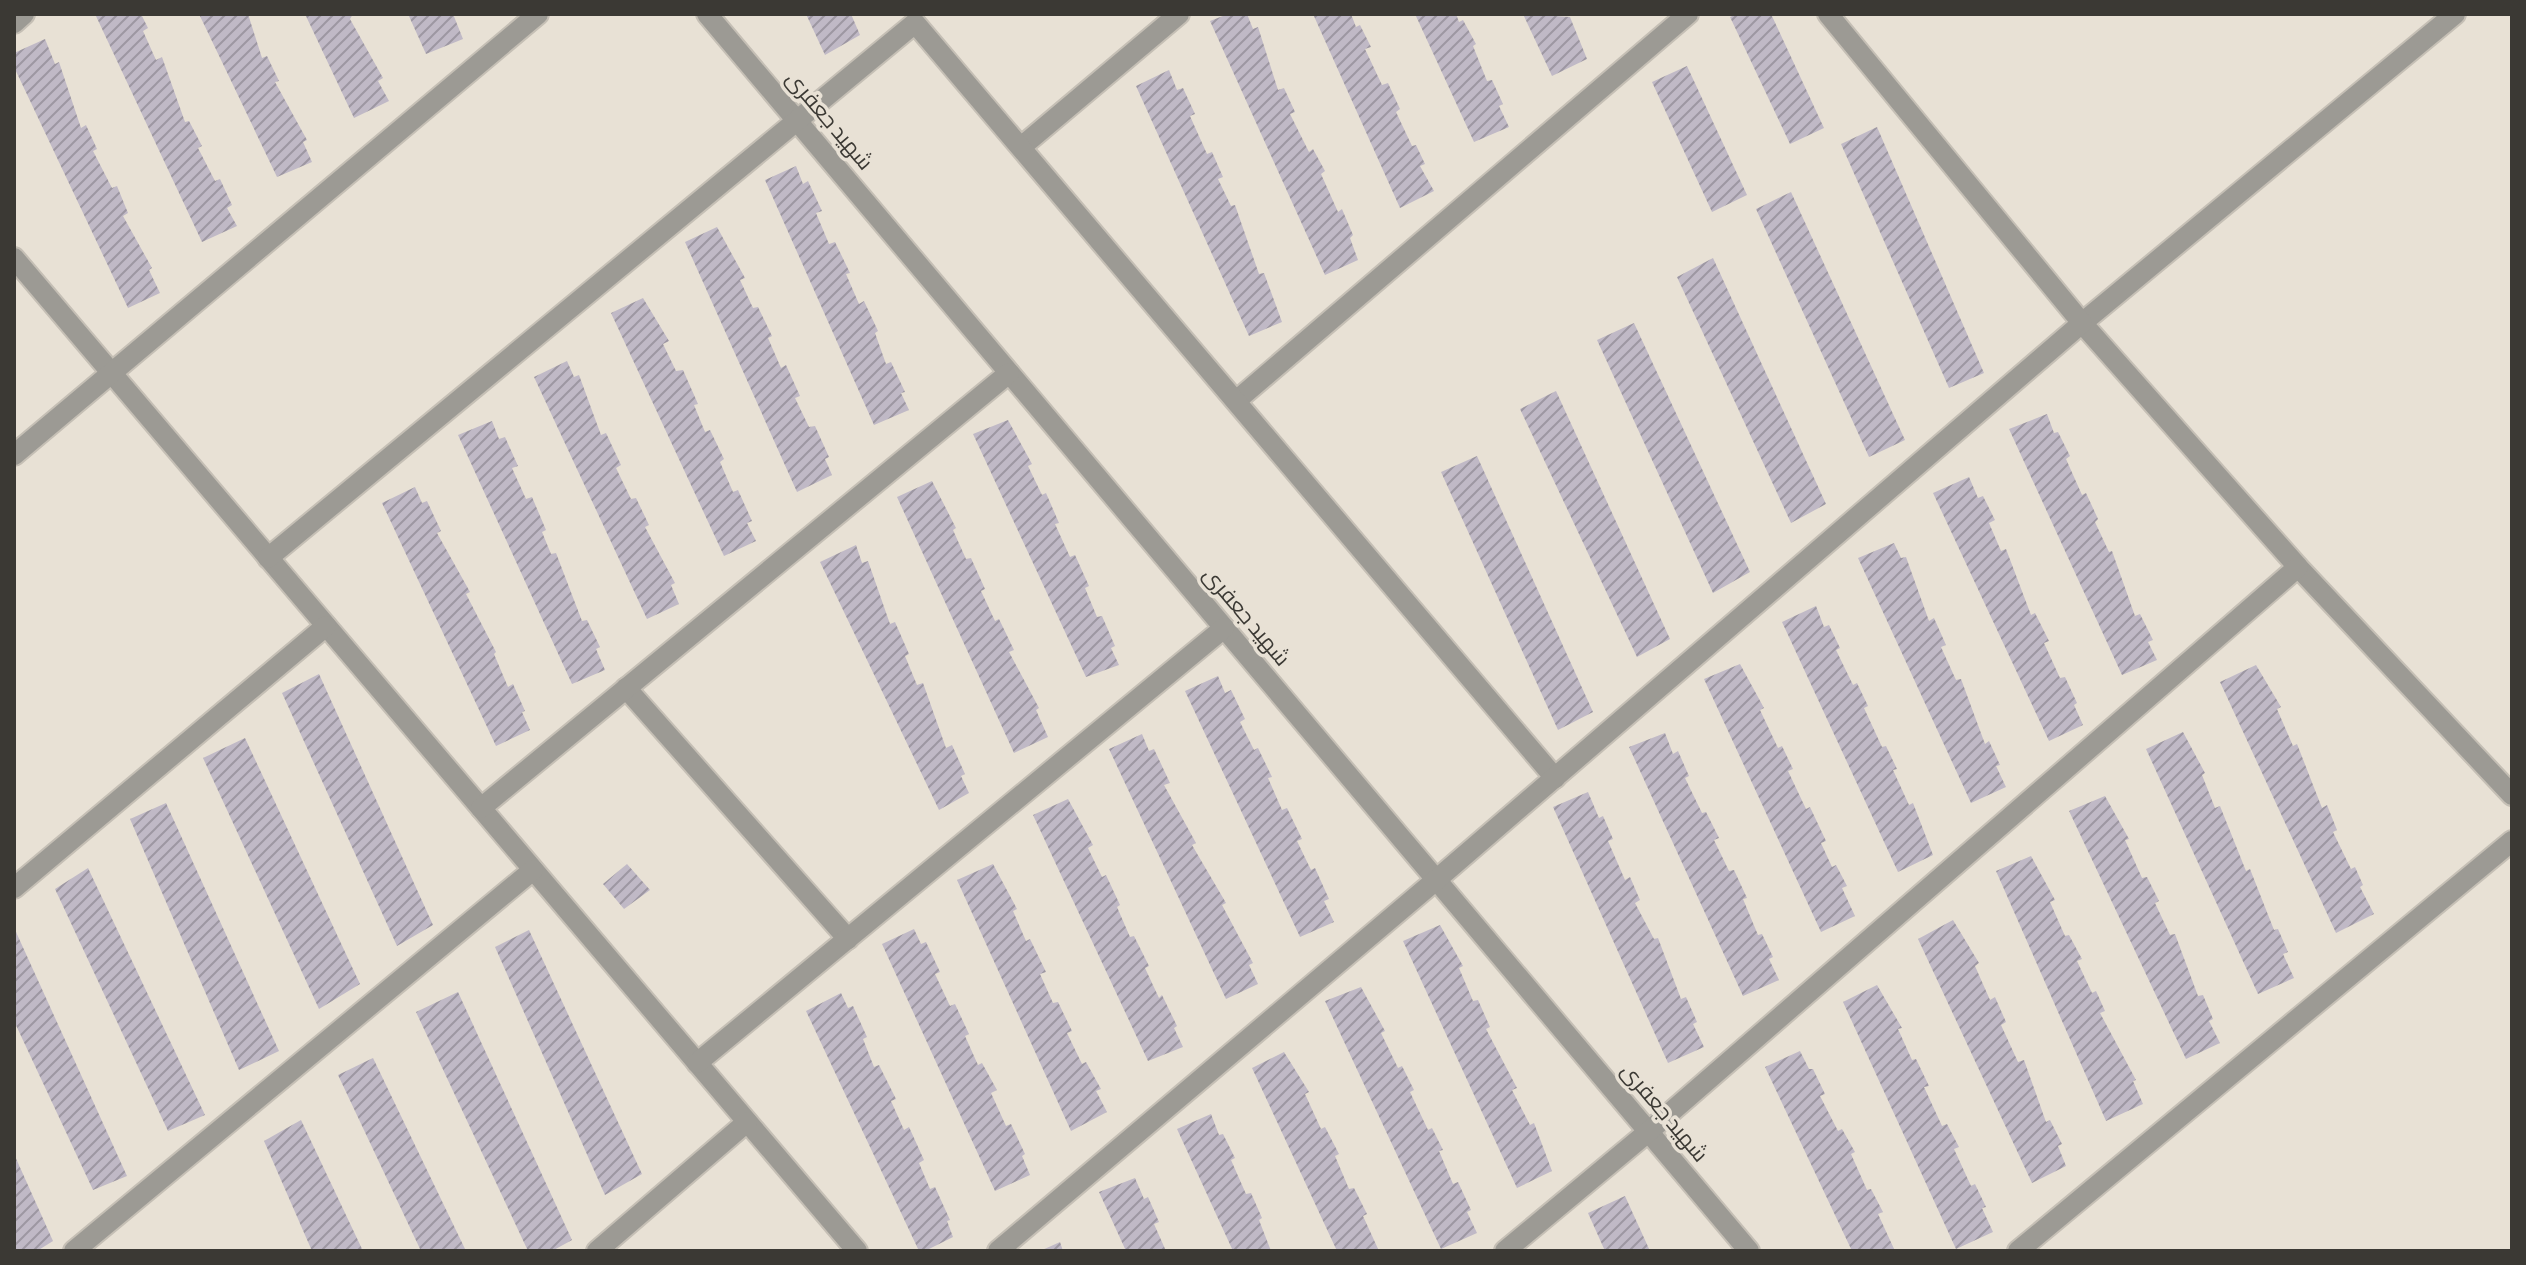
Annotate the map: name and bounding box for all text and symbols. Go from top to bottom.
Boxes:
street label: شهید جعفری [780,66,878,176]
street label: شهید جعفری [1197,562,1295,672]
street label: شهید جعفری [1615,1058,1713,1168]

